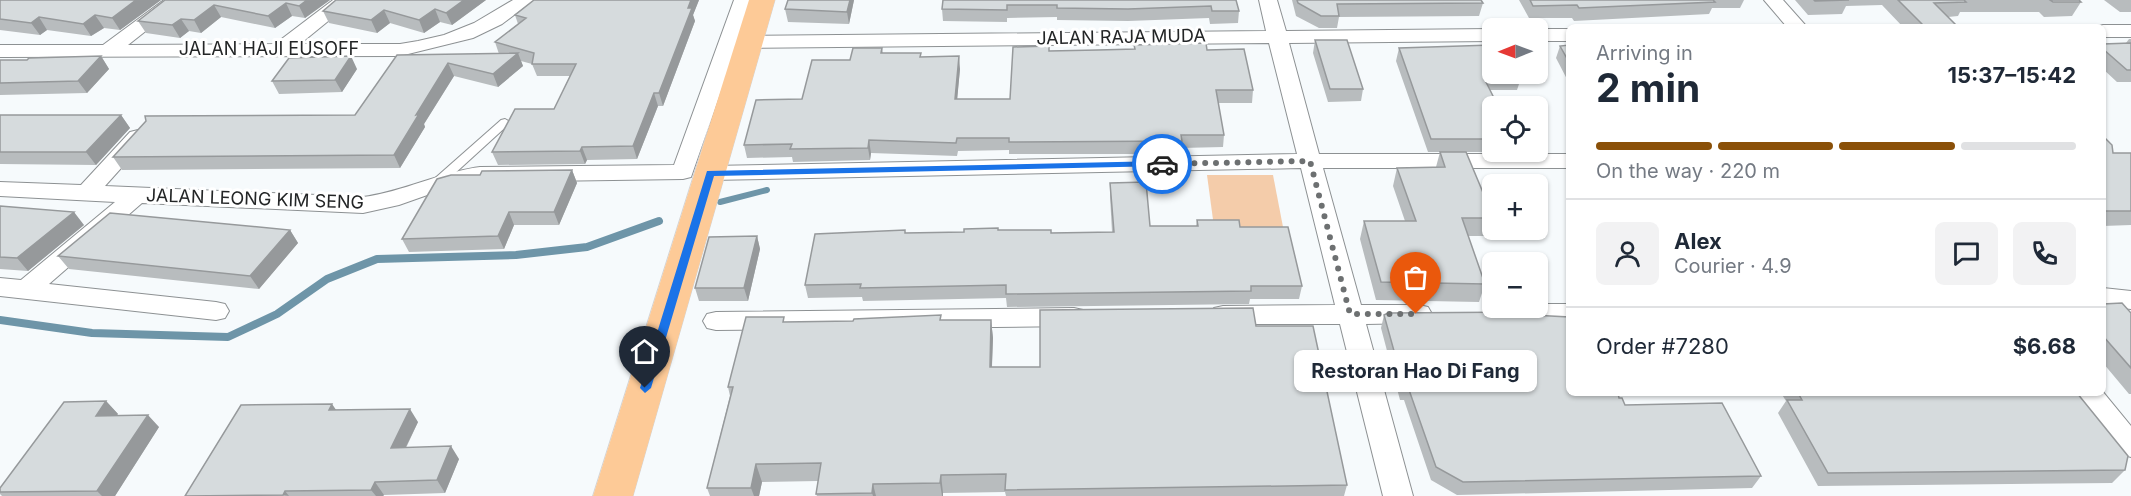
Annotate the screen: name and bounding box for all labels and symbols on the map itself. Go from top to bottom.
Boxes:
north arrow [1482,18,1548,84]
street label: JALAN RAJA MUDA [1036,25,1206,48]
street label: JALAN HAJI EUSOFF [179,38,359,59]
courier [1132,134,1192,194]
street label: JALAN LEONG KIM SENG [146,184,364,213]
pin [1390,252,1441,314]
pin [619,326,670,388]
callout: Restoran Hao Di Fang [1294,350,1538,392]

